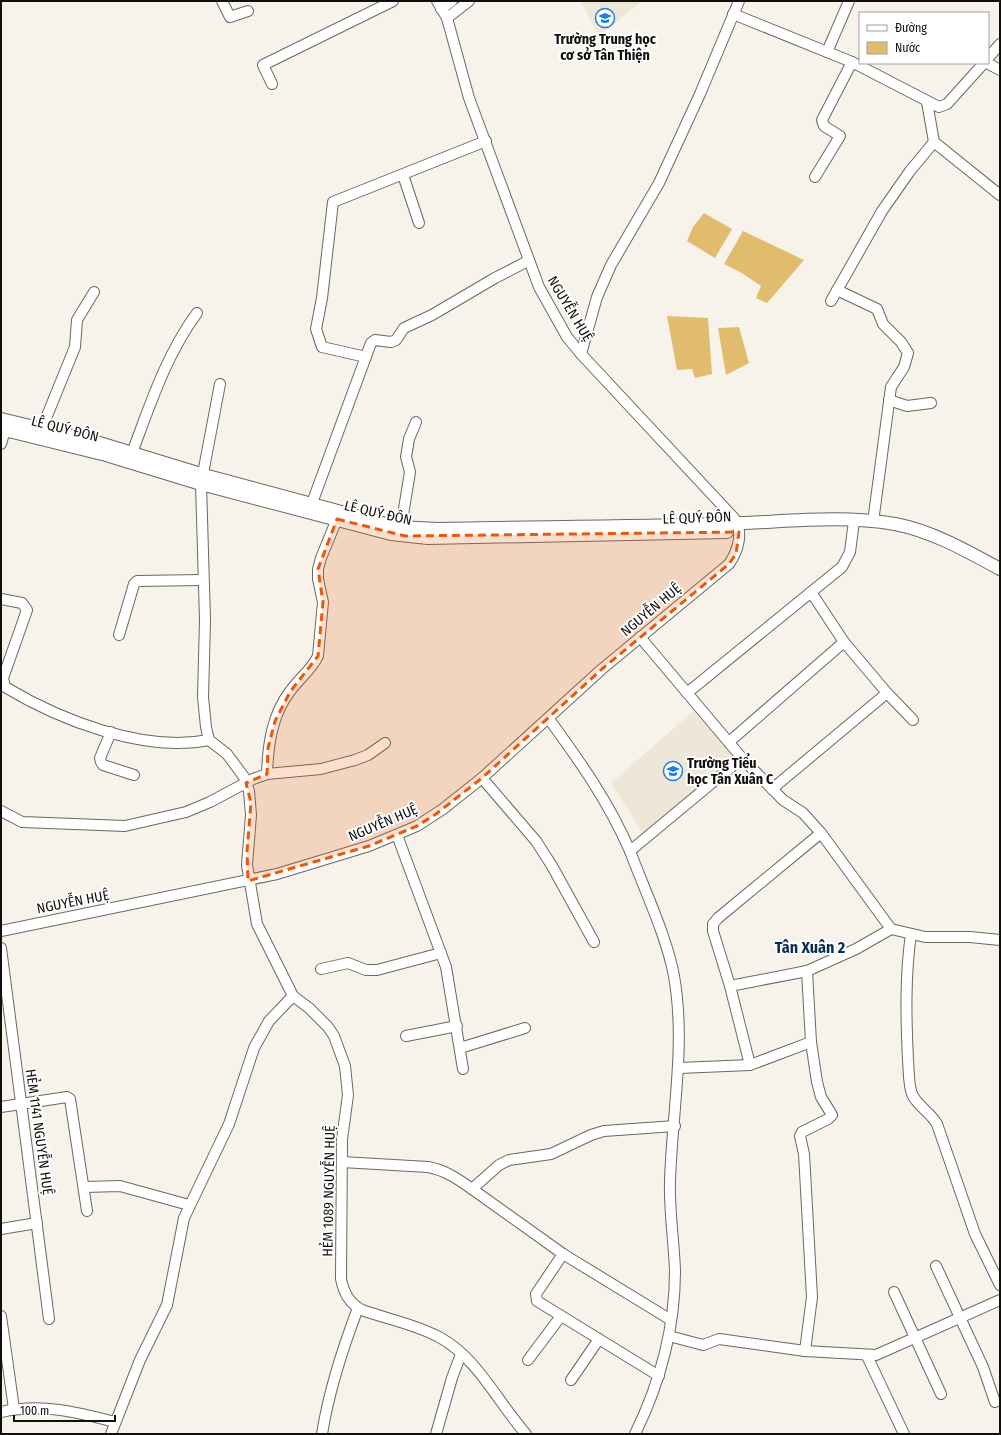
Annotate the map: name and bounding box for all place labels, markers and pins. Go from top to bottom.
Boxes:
school or university icon: Trường Trung học cơ sở Tân Thiện [594,7,616,29]
place label: Trường Trung học cơ sở Tân Thiện [554,31,657,64]
place label: Trường Tiểu học Tân Xuân C [687,753,774,788]
school or university icon: Trường Tiểu học Tân Xuân C [662,760,684,782]

